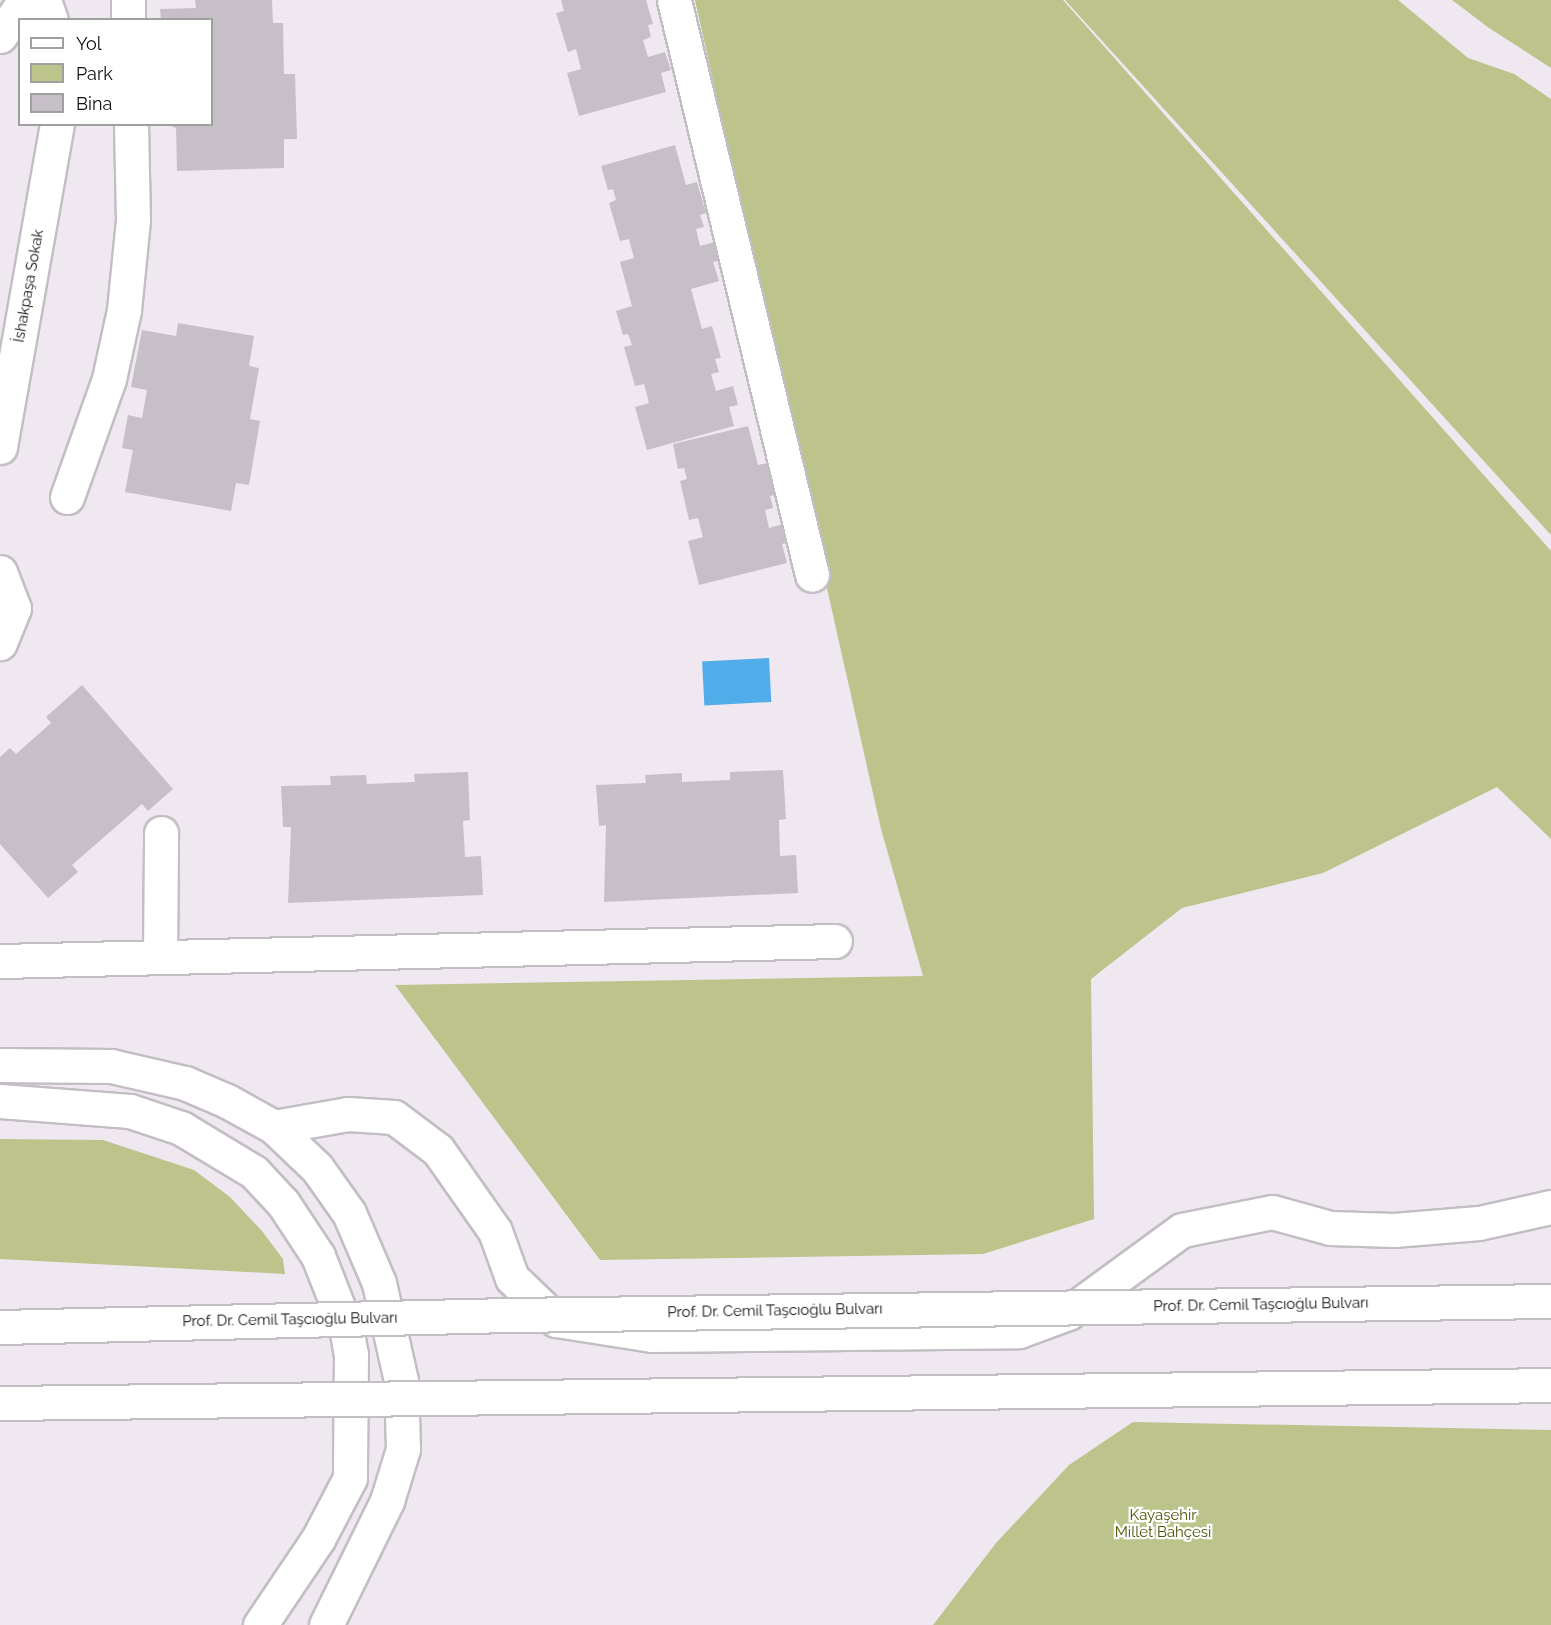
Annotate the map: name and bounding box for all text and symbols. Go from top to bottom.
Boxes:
legend [18,18,213,126]
text: Yol [76,33,102,54]
text: Park [76,63,113,84]
text: Bina [76,93,112,114]
street label: İshakpaşa Sokak [10,228,48,344]
street label: Prof. Dr. Cemil Taşcıoğlu Bulvarı [1153,1294,1369,1316]
street label: Prof. Dr. Cemil Taşcıoğlu Bulvarı [667,1300,883,1322]
street label: Prof. Dr. Cemil Taşcıoğlu Bulvarı [182,1309,398,1331]
park label: Kayaşehir Millet Bahçesi [1115,1506,1211,1541]

